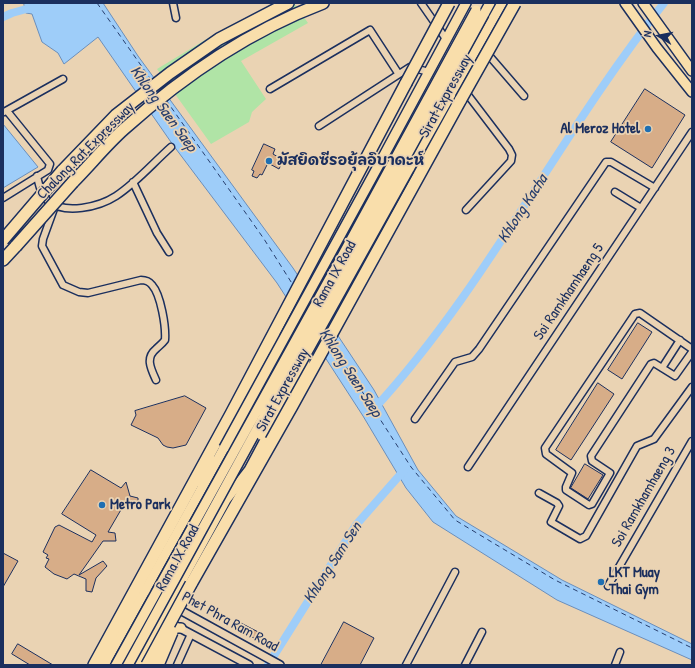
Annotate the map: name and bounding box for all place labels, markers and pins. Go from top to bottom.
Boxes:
place label: Al Meroz Hotel [560,120,640,138]
marker: Al Meroz Hotel [643,124,653,134]
place label: มัสยิดซีรอยุ้ลอิบาดะห์ [277,152,424,170]
marker: มัสยิดซีรอยุ้ลอิบาดะห์ [264,156,274,166]
place label: Metro Park [110,496,170,514]
marker: Metro Park [97,500,107,510]
place label: LKT Muay Thai Gym [609,564,660,599]
marker: LKT Muay Thai Gym [596,577,606,587]

